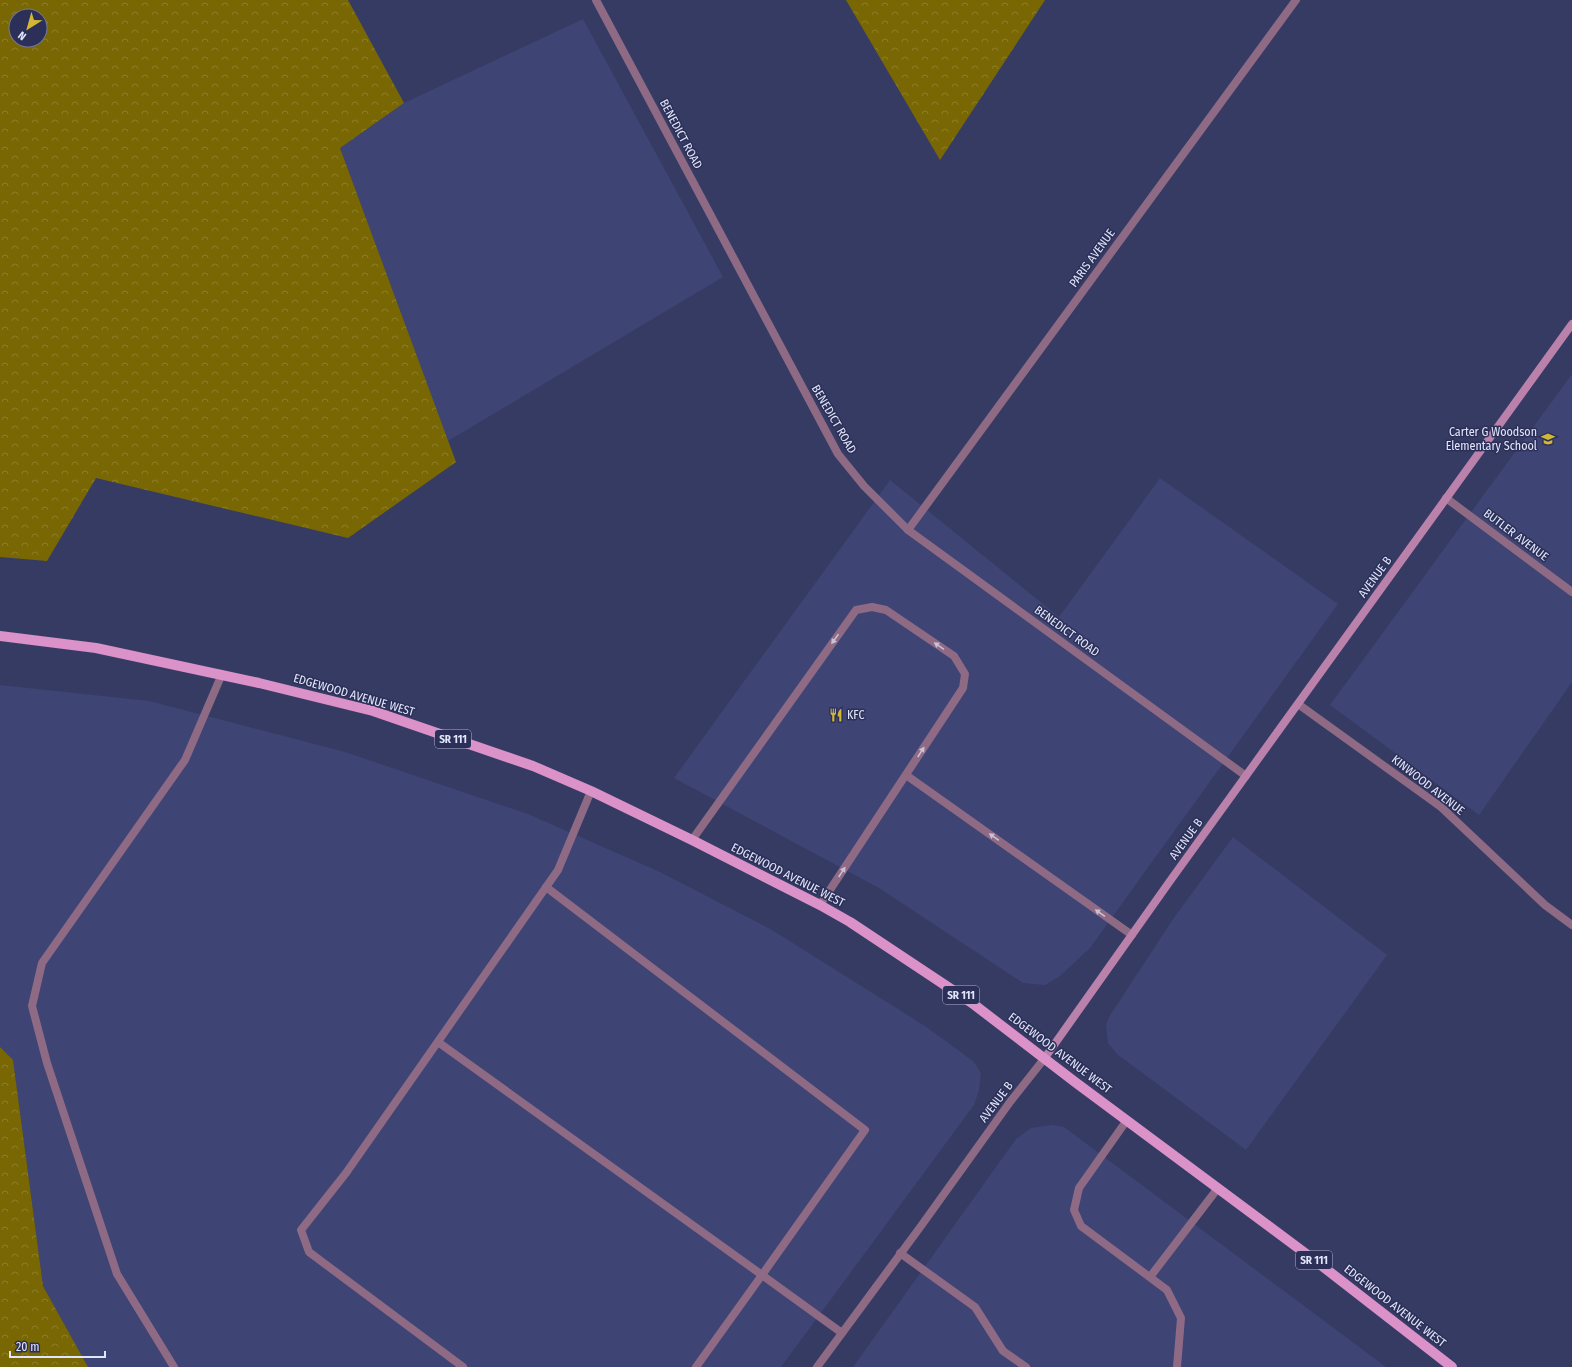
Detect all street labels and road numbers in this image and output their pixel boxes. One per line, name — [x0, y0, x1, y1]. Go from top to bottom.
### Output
street label: BENEDICT ROAD — [657, 97, 705, 171]
street label: PARIS AVENUE — [1066, 226, 1118, 290]
street label: BENEDICT ROAD — [809, 382, 859, 456]
street label: BUTLER AVENUE — [1481, 506, 1551, 564]
street label: AVENUE B — [1355, 553, 1395, 600]
street label: BENEDICT ROAD — [1032, 603, 1102, 659]
street label: EDGEWOOD AVENUE WEST — [292, 671, 417, 719]
road number: SR 111 — [435, 730, 471, 748]
street label: KINWOOD AVENUE — [1389, 752, 1467, 818]
street label: AVENUE B — [1166, 815, 1206, 862]
street label: EDGEWOOD AVENUE WEST — [729, 840, 847, 910]
road number: SR 111 — [943, 986, 979, 1004]
street label: EDGEWOOD AVENUE WEST — [1006, 1010, 1115, 1097]
street label: AVENUE B — [976, 1079, 1016, 1125]
road number: SR 111 — [1296, 1251, 1332, 1269]
street label: EDGEWOOD AVENUE WEST — [1341, 1262, 1449, 1350]

